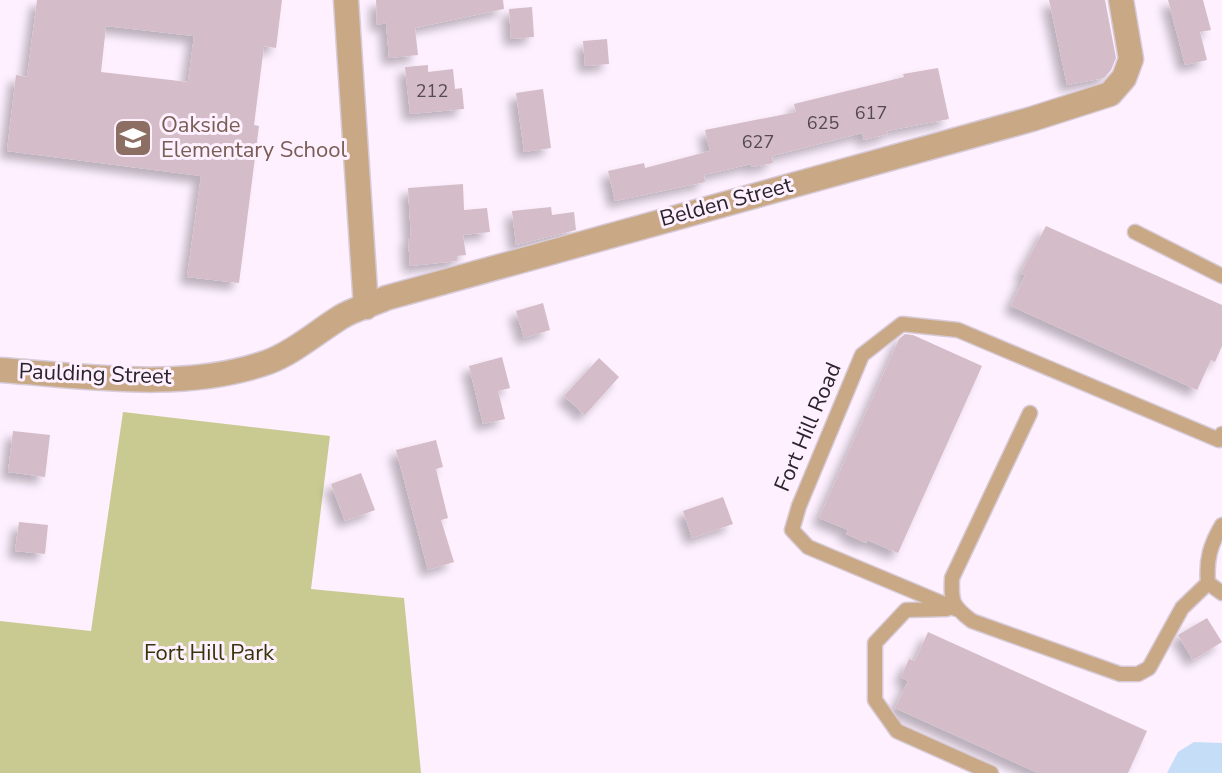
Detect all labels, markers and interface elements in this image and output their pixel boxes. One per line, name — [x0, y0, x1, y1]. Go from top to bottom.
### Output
house number: 212 — [416, 79, 448, 103]
house number: 617 — [855, 101, 887, 125]
place label: Oakside Elementary School — [161, 110, 347, 165]
house number: 625 — [807, 111, 839, 135]
school or university icon: Oakside Elementary School — [112, 117, 154, 159]
house number: 627 — [742, 130, 774, 154]
street label: Belden Street — [657, 170, 796, 234]
street label: Paulding Street — [18, 356, 172, 392]
street label: Fort Hill Road — [767, 358, 849, 496]
park label: Fort Hill Park — [144, 638, 275, 668]

